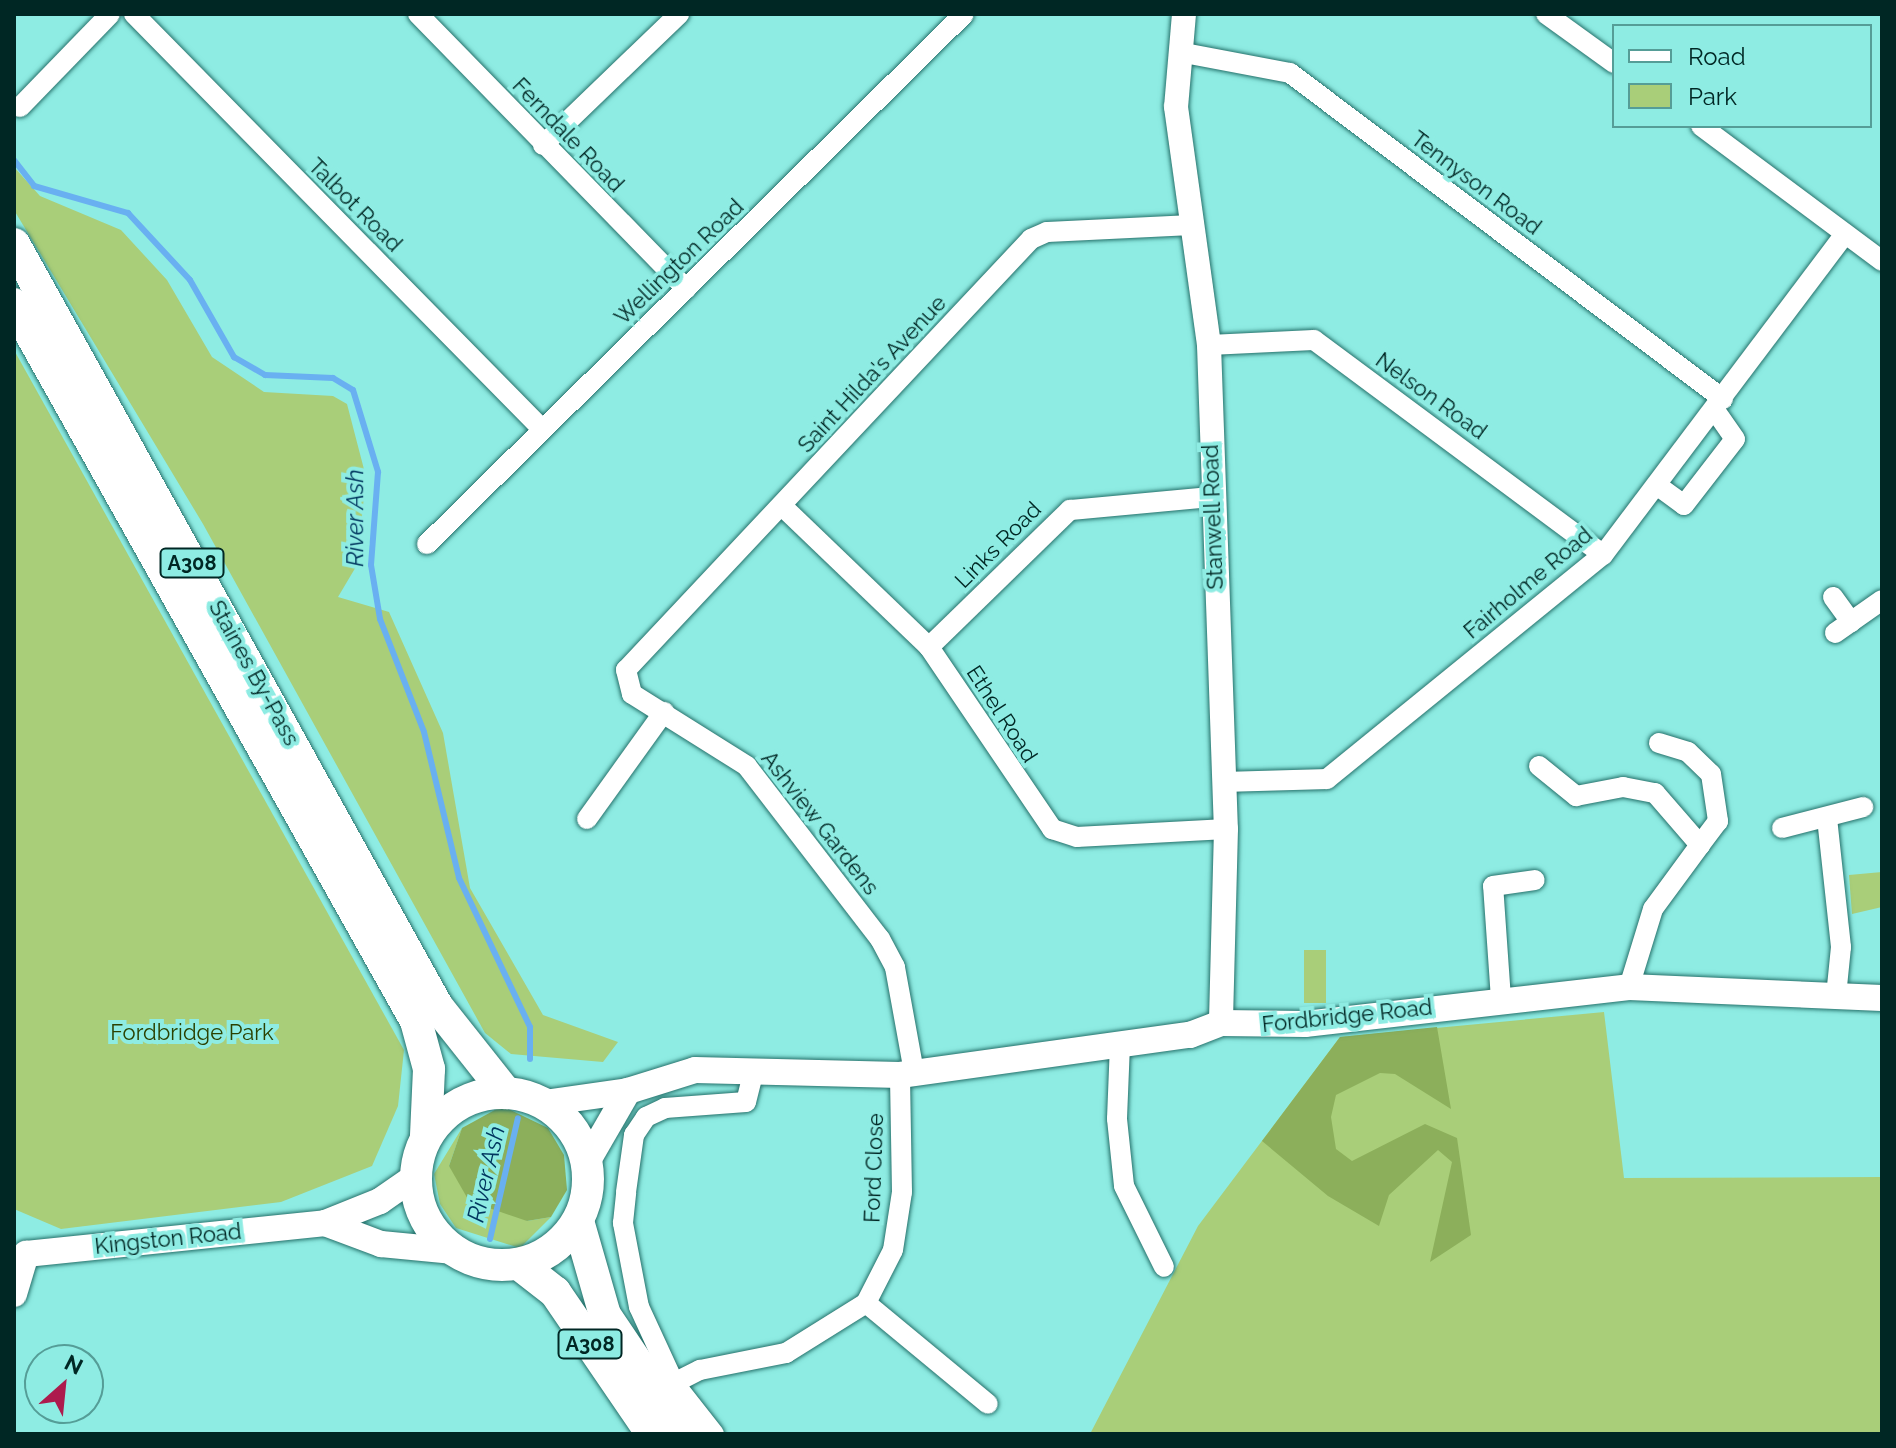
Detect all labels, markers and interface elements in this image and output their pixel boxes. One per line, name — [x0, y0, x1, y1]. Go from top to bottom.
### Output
legend — [1612, 24, 1872, 128]
text: Road — [1688, 42, 1746, 71]
street label: Ferndale Road — [507, 72, 629, 198]
text: Park — [1688, 82, 1737, 111]
street label: Tennyson Road — [1406, 126, 1546, 240]
street label: Talbot Road — [303, 153, 407, 257]
street label: Wellington Road — [609, 194, 749, 330]
street label: Saint Hilda's Avenue — [792, 290, 952, 458]
street label: Nelson Road — [1370, 347, 1492, 445]
street label: Stanwell Road — [1197, 444, 1229, 590]
water label: River Ash — [341, 469, 369, 567]
street label: Links Road — [949, 496, 1047, 594]
street label: Fairholme Road — [1458, 522, 1598, 644]
road number: A308 — [158, 547, 226, 579]
street label: Staines By-Pass — [203, 596, 305, 750]
street label: Ethel Road — [961, 660, 1043, 768]
street label: Ashview Gardens — [756, 746, 884, 900]
street label: Fordbridge Road — [1261, 994, 1433, 1038]
park label: Fordbridge Park — [110, 1020, 274, 1046]
street label: Ford Close — [859, 1113, 889, 1223]
water label: River Ash — [461, 1123, 511, 1225]
street label: Kingston Road — [93, 1218, 243, 1260]
road number: A308 — [556, 1328, 624, 1360]
north arrow — [24, 1344, 104, 1424]
text: N — [61, 1349, 87, 1380]

